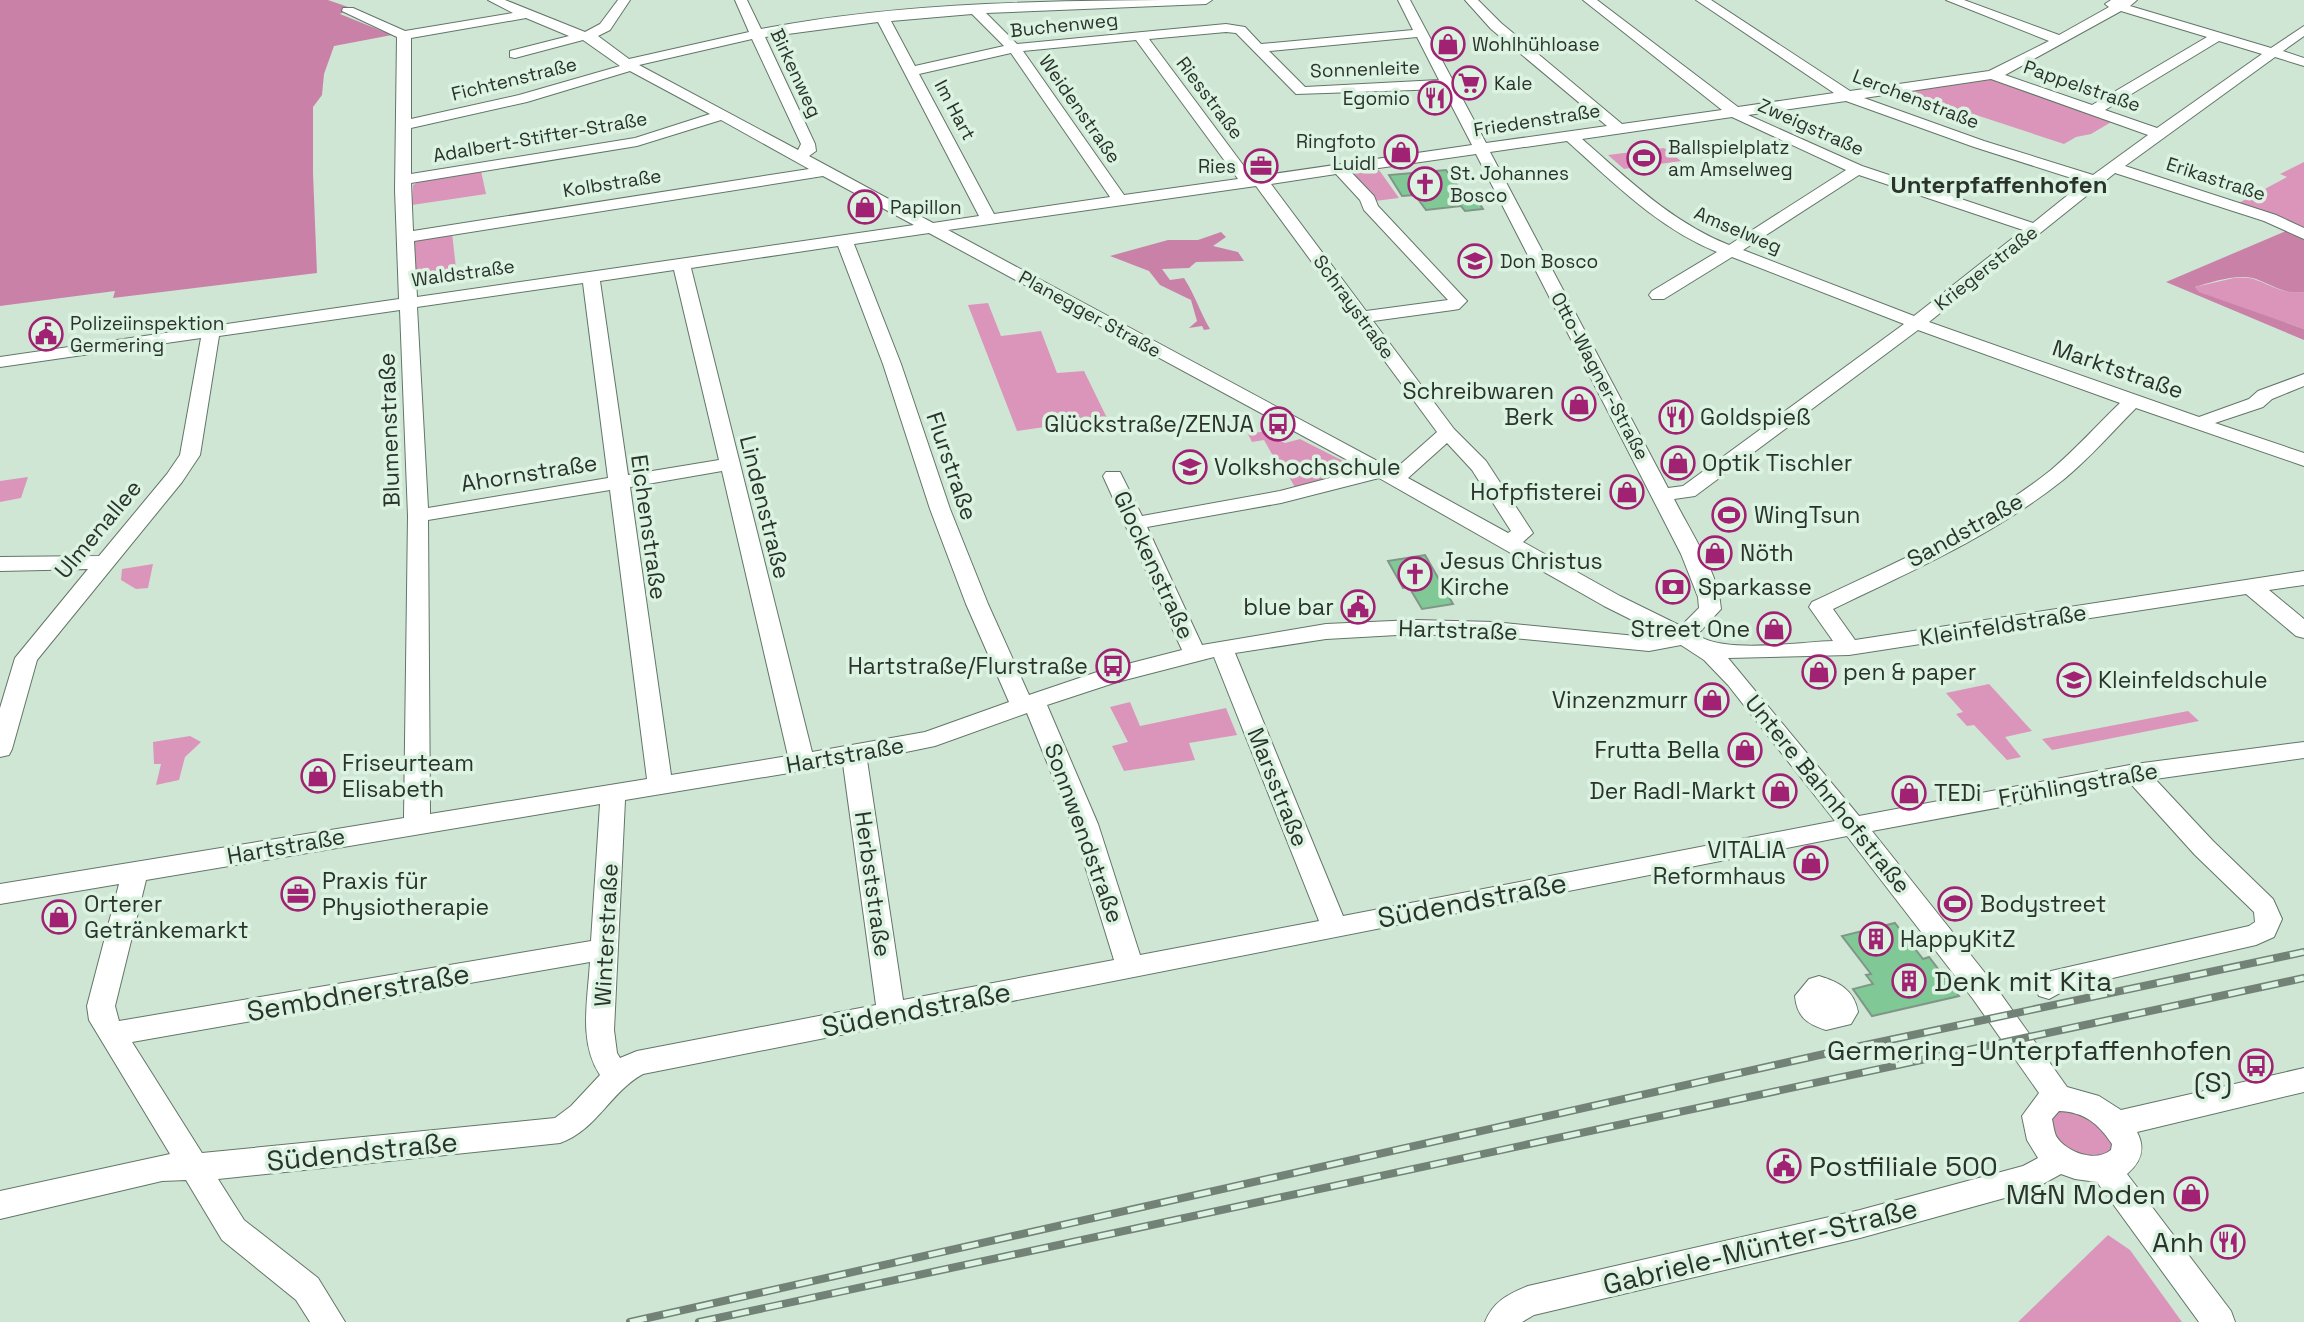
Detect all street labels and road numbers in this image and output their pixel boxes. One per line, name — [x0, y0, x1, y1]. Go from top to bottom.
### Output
street label: Buchenweg — [1009, 7, 1119, 43]
street label: Birkenweg — [765, 24, 827, 122]
street label: Weidenstraße — [1033, 50, 1127, 168]
street label: Fichtenstraße — [449, 51, 579, 107]
street label: Riesstraße — [1171, 52, 1249, 144]
street label: Pappelstraße — [2020, 54, 2144, 118]
street label: Sonnenleite — [1310, 55, 1420, 83]
street label: Lerchenstraße — [1849, 63, 1983, 135]
street label: Im Hart — [929, 75, 981, 145]
street label: Zweigstraße — [1754, 93, 1868, 161]
street label: Friedenstraße — [1472, 98, 1602, 142]
street label: Adalbert-Stifter-Straße — [431, 106, 649, 168]
street label: Erikastraße — [2163, 151, 2269, 207]
street label: Kolbstraße — [561, 163, 663, 203]
street label: Amselweg — [1690, 200, 1786, 260]
street label: Kriegerstraße — [1929, 220, 2043, 316]
street label: Schraystraße — [1308, 250, 1400, 364]
street label: Waldstraße — [410, 253, 516, 293]
street label: Planegger Straße — [1014, 265, 1166, 363]
street label: Otto-Wagner-Straße — [1545, 288, 1655, 464]
street label: Marktstraße — [2048, 333, 2188, 405]
street label: Blumenstraße — [371, 352, 407, 508]
street label: Flurstraße — [919, 408, 985, 524]
street label: Lindenstraße — [733, 432, 797, 582]
street label: Ahornstraße — [459, 447, 599, 499]
street label: Eichenstraße — [624, 453, 674, 601]
street label: Ulmenallee — [48, 473, 148, 585]
street label: Glockenstraße — [1107, 486, 1201, 644]
street label: Sandstraße — [1902, 486, 2028, 574]
street label: Kleinfeldstraße — [1917, 597, 2089, 653]
street label: Hartstraße — [1398, 613, 1518, 647]
street label: Untere Bahnhofstraße — [1739, 689, 1917, 899]
street label: Marsstraße — [1241, 723, 1315, 851]
street label: Hartstraße — [784, 730, 906, 780]
street label: Sonnwendstraße — [1038, 739, 1130, 927]
street label: Frühlingstraße — [1996, 755, 2160, 813]
street label: Herbststraße — [848, 809, 898, 959]
street label: Hartstraße — [225, 821, 347, 871]
street label: Winterstraße — [587, 862, 625, 1008]
street label: Südendstraße — [1374, 864, 1570, 936]
street label: Sembdnerstraße — [244, 955, 472, 1029]
street label: Südendstraße — [818, 973, 1014, 1045]
street label: Südendstraße — [265, 1123, 459, 1179]
street label: Gabriele-Münter-Straße — [1599, 1189, 1921, 1303]

